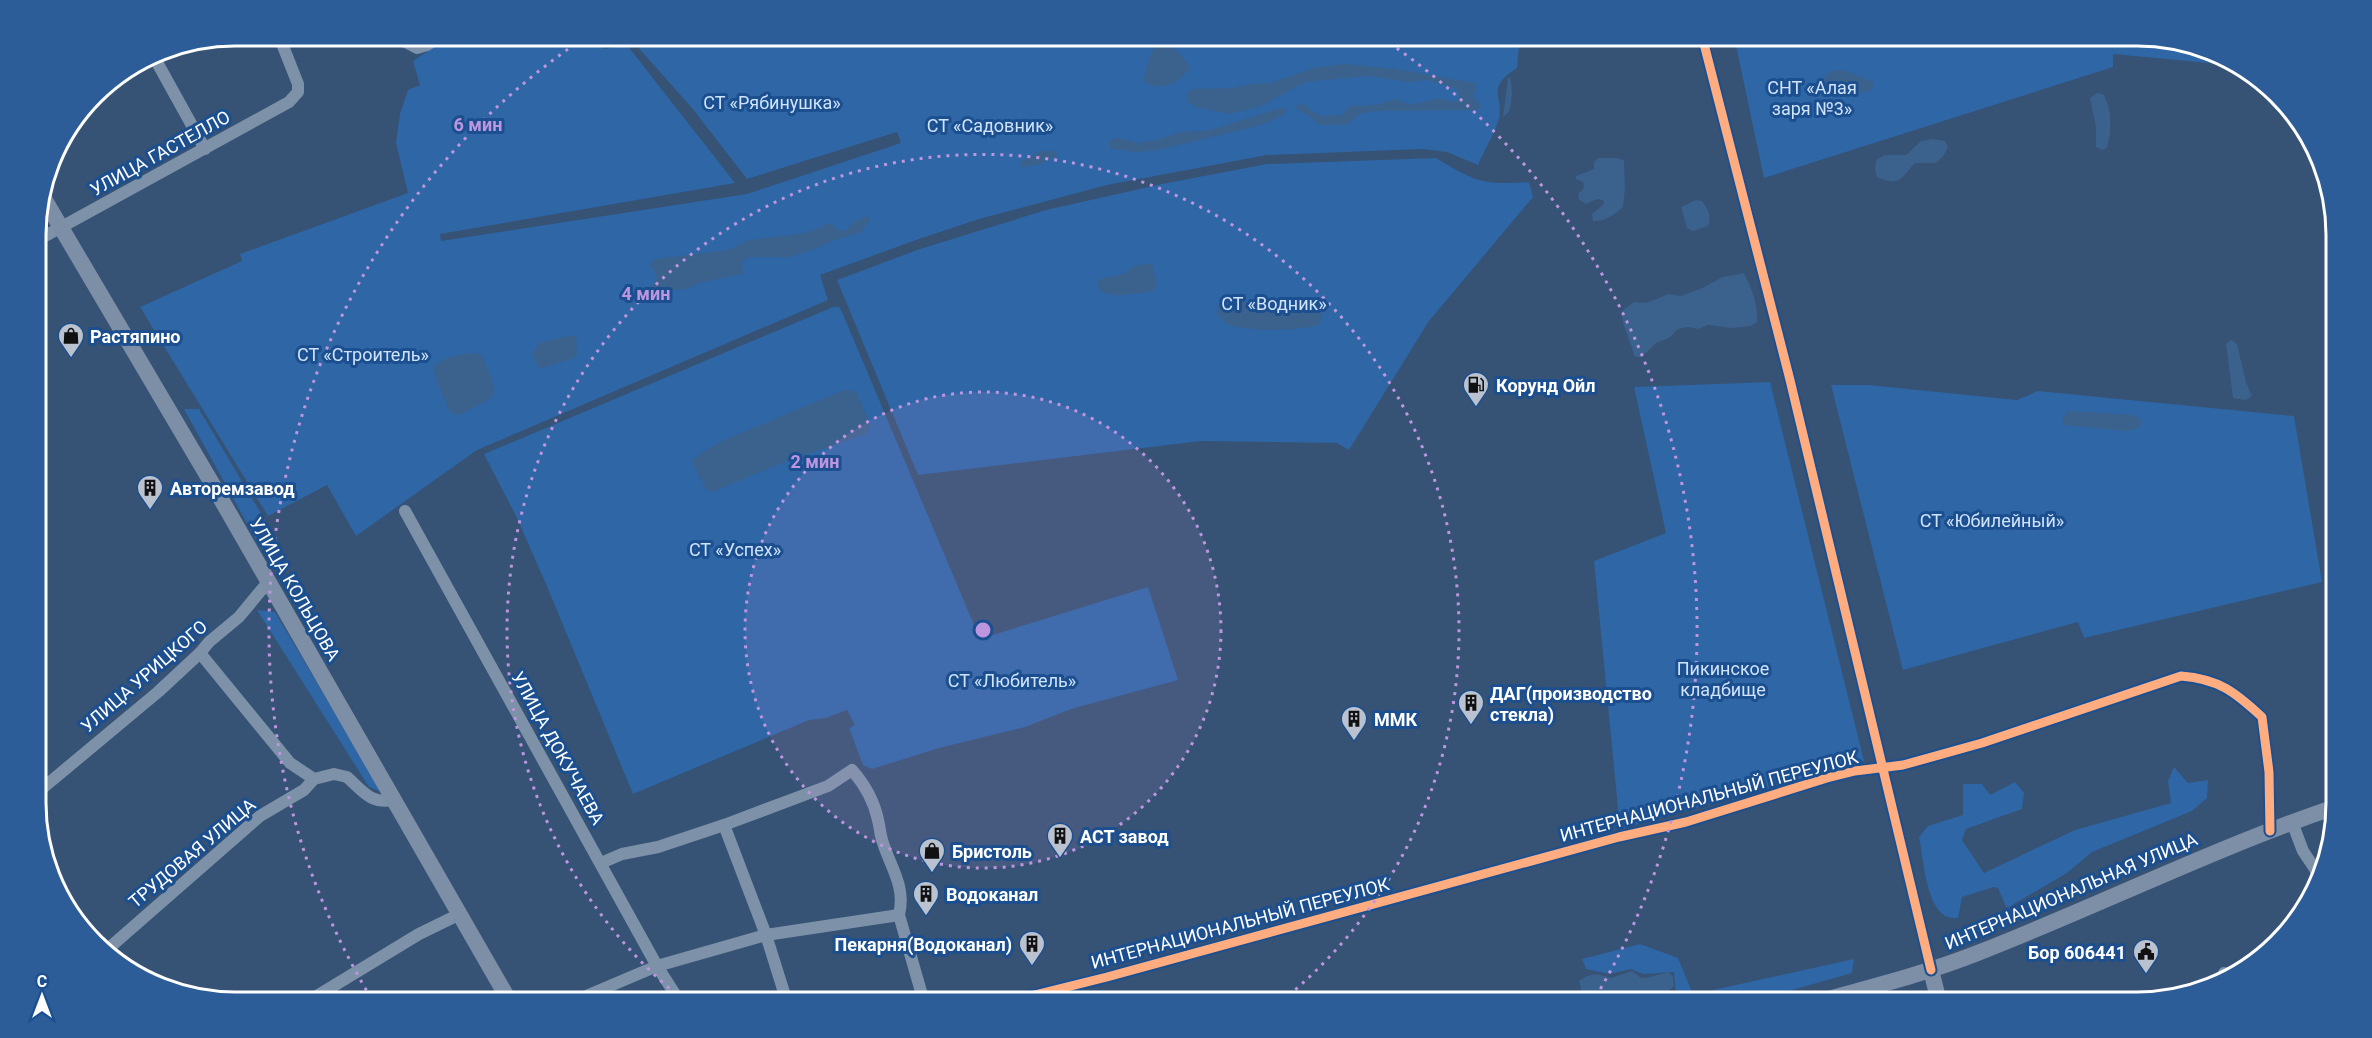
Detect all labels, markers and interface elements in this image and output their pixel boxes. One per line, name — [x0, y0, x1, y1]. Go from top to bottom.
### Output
park label: СНТ «Алая заря №3» — [1767, 77, 1857, 119]
park label: СТ «Рябинушка» — [703, 92, 841, 113]
street label: УЛИЦА ГАСТЕЛЛО — [87, 106, 233, 200]
text: 6 мин — [454, 114, 502, 135]
park label: СТ «Садовник» — [927, 115, 1053, 136]
text: 4 мин — [622, 283, 670, 304]
park label: СТ «Водник» — [1221, 293, 1327, 314]
shop icon: Растяпино — [56, 321, 86, 359]
place label: Растяпино — [90, 326, 181, 347]
park label: СТ «Строитель» — [297, 344, 429, 365]
fuel station icon: Корунд Ойл — [1461, 370, 1491, 408]
place label: Корунд Ойл — [1496, 375, 1595, 396]
text: 2 мин — [791, 451, 839, 472]
building icon: Авторемзавод — [135, 473, 165, 511]
place label: Авторемзавод — [170, 478, 295, 499]
park label: СТ «Юбилейный» — [1920, 510, 2064, 531]
street label: УЛИЦА КОЛЬЦОВА — [245, 514, 345, 665]
park label: СТ «Успех» — [689, 539, 781, 560]
street label: УЛИЦА УРИЦКОГО — [77, 616, 211, 736]
centre of rings — [973, 620, 993, 640]
park label: Пикинское кладбище — [1677, 658, 1769, 700]
street label: УЛИЦА ДОКУЧАЕВА — [507, 668, 609, 829]
park label: СТ «Любитель» — [948, 670, 1076, 691]
place label: ДАГ(производство стекла) — [1490, 683, 1652, 726]
building icon: ДАГ(производство стекла) — [1456, 688, 1486, 726]
building icon: ММК — [1339, 704, 1369, 742]
place label: ММК — [1374, 709, 1418, 730]
street label: ИНТЕРНАЦИОНАЛЬНЫЙ ПЕРЕУЛОК — [1558, 746, 1861, 846]
street label: ТРУДОВАЯ УЛИЦА — [124, 794, 260, 912]
building icon: АСТ завод — [1045, 821, 1075, 859]
place label: АСТ завод — [1080, 826, 1169, 847]
street label: ИНТЕРНАЦИОНАЛЬНАЯ УЛИЦА — [1942, 828, 2201, 954]
shop icon: Бристоль — [917, 836, 947, 874]
place label: Бристоль — [952, 841, 1032, 862]
street label: ИНТЕРНАЦИОНАЛЬНЫЙ ПЕРЕУЛОК — [1089, 873, 1392, 973]
building icon: Водоканал — [911, 879, 941, 917]
place label: Водоканал — [946, 884, 1038, 905]
building icon: Пекарня(Водоканал) — [1017, 929, 1047, 967]
place label: Пекарня(Водоканал) — [834, 934, 1012, 956]
public building icon: Бор 606441 — [2131, 937, 2161, 975]
place label: Бор 606441 — [2028, 942, 2126, 963]
north arrow — [12, 966, 72, 1026]
text: С — [37, 972, 47, 991]

